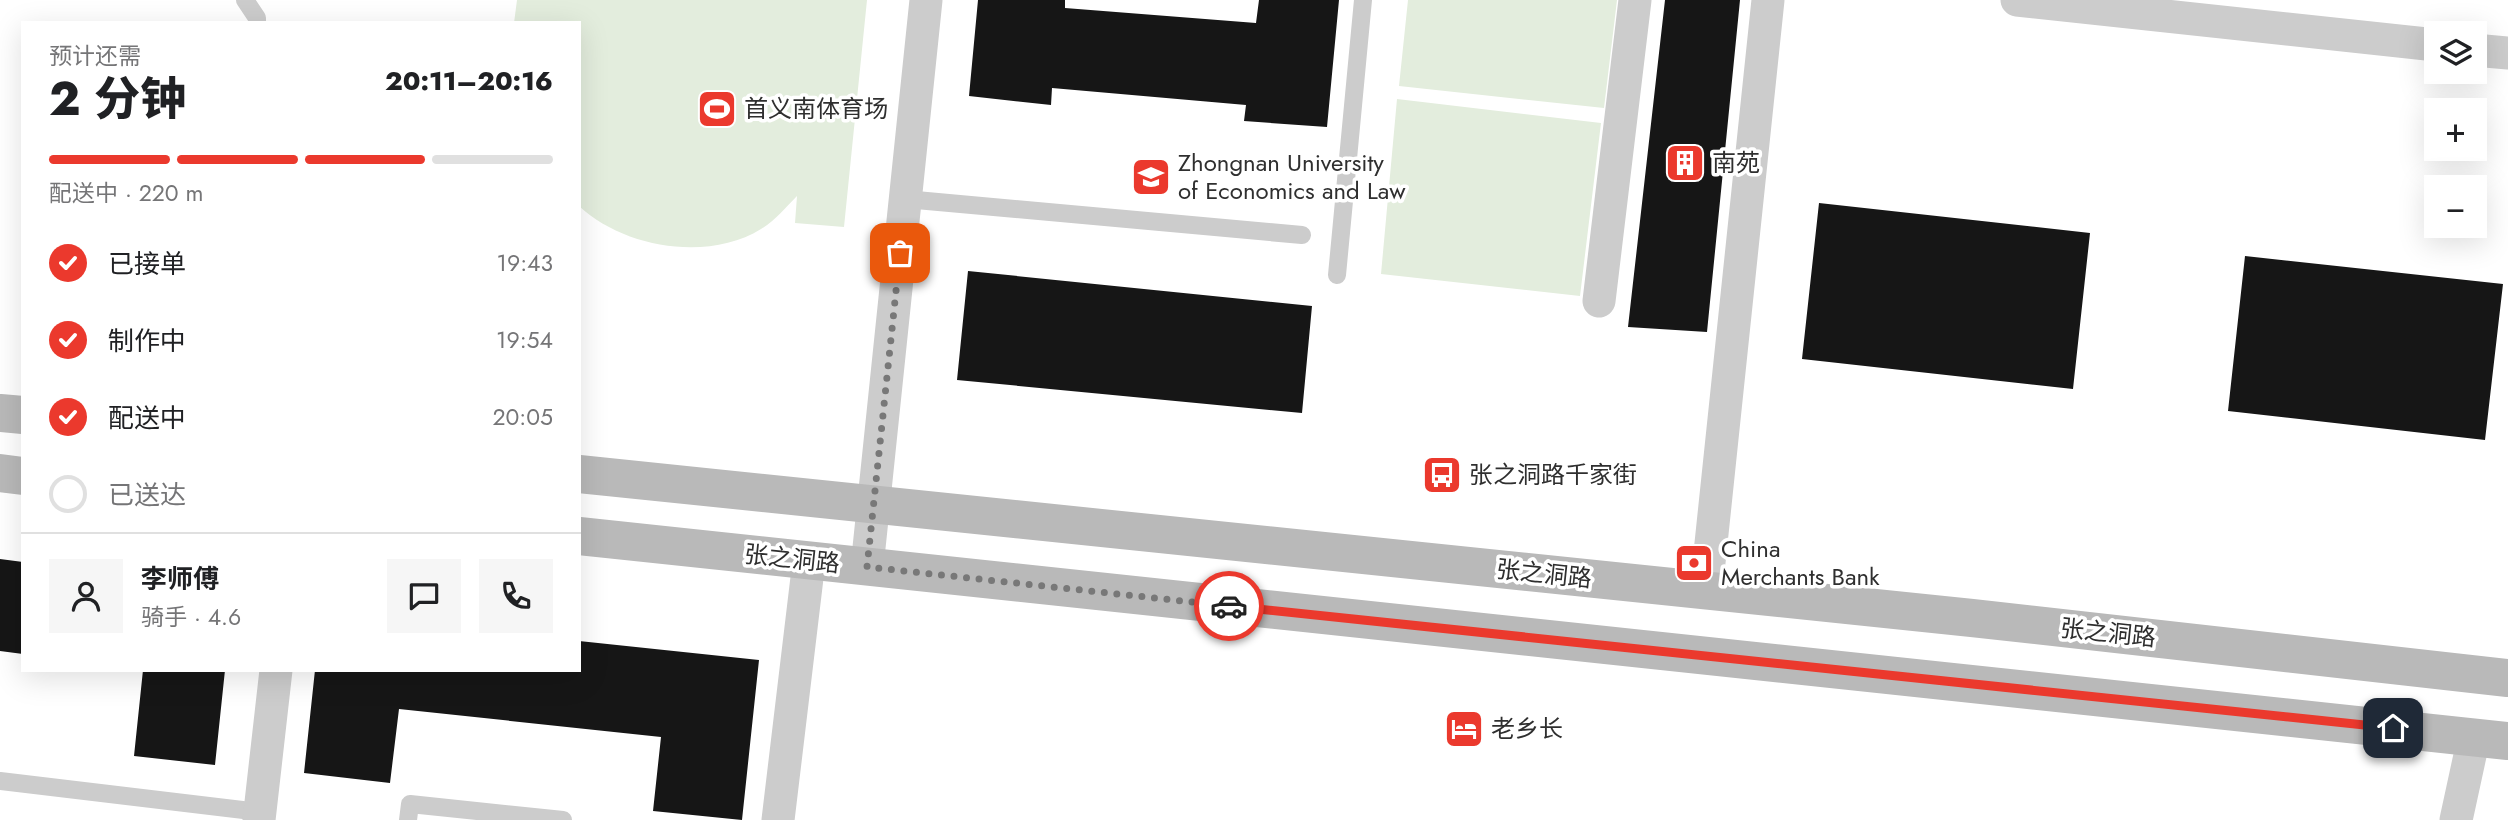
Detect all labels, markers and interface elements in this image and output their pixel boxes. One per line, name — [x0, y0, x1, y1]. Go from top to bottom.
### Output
map controls — [2424, 21, 2487, 238]
button: layers — [2424, 21, 2487, 84]
text: 预计还需 — [49, 39, 141, 73]
text: 20:11–20:16 — [385, 62, 553, 100]
text: 2 分钟 — [49, 66, 186, 132]
sports icon: 首义南体育场 — [696, 88, 738, 130]
place label: 首义南体育场 — [744, 91, 888, 126]
button: + — [2424, 98, 2487, 161]
building icon: 南苑 — [1664, 142, 1706, 184]
place label: Zhongnan University of Economics and Law — [1178, 145, 1406, 208]
place label: 南苑 — [1712, 145, 1760, 180]
school or university icon: Zhongnan University of Economics and Law — [1130, 156, 1172, 198]
button: − — [2424, 175, 2487, 238]
text: 配送中 · 220 m — [49, 176, 204, 210]
pin — [870, 223, 930, 283]
icon: bag — [881, 234, 919, 272]
icon: check — [49, 244, 87, 282]
text: 已接单 — [108, 245, 186, 283]
text: 19:43 — [497, 246, 553, 280]
icon: check — [49, 321, 87, 359]
text: 制作中 — [108, 322, 186, 360]
text: 19:54 — [496, 323, 553, 357]
icon: check — [49, 398, 87, 436]
text: 配送中 — [108, 399, 186, 437]
text: 20:05 — [492, 400, 553, 434]
bus stop icon: 张之洞路千家街 — [1421, 454, 1463, 496]
place label: 张之洞路千家街 — [1469, 457, 1637, 492]
text: 已送达 — [108, 476, 186, 514]
place label: China Merchants Bank — [1721, 531, 1880, 594]
street label: 张之洞路 — [742, 536, 842, 581]
bank icon: China Merchants Bank — [1673, 542, 1715, 584]
street label: 张之洞路 — [1494, 551, 1594, 596]
button: person — [49, 559, 123, 633]
button: chat — [387, 559, 461, 633]
button: phone — [479, 559, 553, 633]
text: 李师傅 — [141, 560, 219, 598]
courier — [1194, 571, 1264, 641]
icon: car — [1210, 587, 1248, 625]
text: 骑手 · 4.6 — [141, 600, 241, 634]
street label: 张之洞路 — [2058, 610, 2158, 655]
pin — [2363, 698, 2423, 758]
hotel icon: 老乡长 — [1443, 708, 1485, 750]
icon: home — [2374, 709, 2412, 747]
place label: 老乡长 — [1491, 711, 1563, 746]

